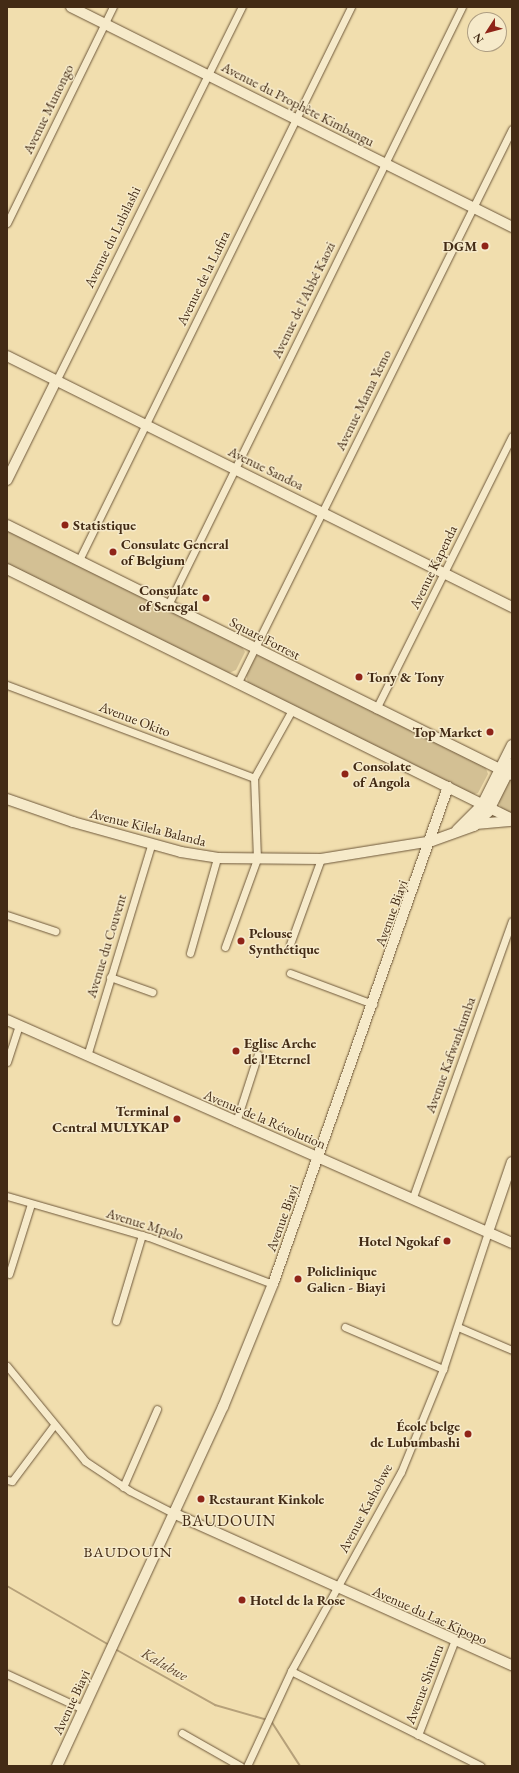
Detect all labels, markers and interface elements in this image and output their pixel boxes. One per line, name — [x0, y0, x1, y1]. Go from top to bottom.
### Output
north arrow — [467, 12, 507, 52]
text: N — [470, 31, 486, 46]
street label: Avenue du Prophète Kimbangu — [219, 58, 377, 150]
street label: Avenue Munongo — [19, 61, 77, 157]
street label: Avenue du Lubilashi — [80, 184, 144, 290]
street label: Avenue de la Lufira — [173, 228, 233, 328]
place label: DGM — [443, 238, 477, 254]
street label: Avenue de l'Abbé Kaozi — [268, 239, 338, 361]
marker: DGM — [480, 241, 490, 251]
street label: Avenue Mama Yemo — [331, 347, 395, 453]
street label: Avenue Sandoa — [226, 443, 306, 493]
place label: Statistique — [73, 517, 136, 533]
marker: Statistique — [60, 520, 70, 530]
street label: Avenue Kapenda — [406, 522, 460, 612]
place label: Consulate General of Belgium — [121, 536, 229, 568]
marker: Consulate General of Belgium — [108, 547, 118, 557]
place label: Consulate of Senegal — [139, 582, 198, 614]
marker: Consulate of Senegal — [201, 593, 211, 603]
street label: Square Forrest — [227, 613, 303, 663]
place label: Tony & Tony — [367, 669, 444, 685]
marker: Tony & Tony — [354, 672, 364, 682]
street label: Avenue Okito — [97, 698, 173, 740]
place label: Top Market — [413, 724, 482, 740]
marker: Top Market — [485, 727, 495, 737]
place label: Consolate of Angola — [353, 758, 411, 790]
marker: Consolate of Angola — [340, 769, 350, 779]
street label: Avenue Kilela Balanda — [88, 804, 208, 850]
street label: Avenue Biayi — [371, 877, 411, 949]
street label: Avenue du Couvent — [82, 892, 130, 1000]
place label: Pelouse Synthétique — [249, 925, 320, 958]
marker: Pelouse Synthétique — [236, 936, 246, 946]
street label: Avenue Kafwankumba — [421, 995, 479, 1115]
place label: Eglise Arche de l'Eternel — [244, 1035, 316, 1068]
marker: Eglise Arche de l'Eternel — [231, 1046, 241, 1056]
street label: Avenue de la Révolution — [201, 1086, 329, 1152]
place label: Terminal Central MULYKAP — [52, 1103, 169, 1136]
marker: Terminal Central MULYKAP — [172, 1114, 182, 1124]
street label: Avenue Biayi — [262, 1182, 302, 1254]
street label: Avenue Mpolo — [104, 1204, 186, 1244]
place label: Hotel Ngokaf — [359, 1233, 439, 1249]
marker: Hotel Ngokaf — [442, 1236, 452, 1246]
place label: Policlinique Galien - Biayi — [307, 1263, 386, 1296]
marker: Policlinique Galien - Biayi — [292, 1273, 304, 1285]
place label: École belge de Lubumbashi — [370, 1418, 460, 1450]
marker: École belge de Lubumbashi — [463, 1429, 473, 1439]
street label: Avenue Kashobwe — [334, 1461, 396, 1555]
place label: Restaurant Kinkole — [209, 1491, 324, 1507]
marker: Restaurant Kinkole — [196, 1494, 206, 1504]
district label: BAUDOUIN — [182, 1511, 276, 1531]
district label: BAUDOUIN — [83, 1543, 173, 1561]
street label: Avenue du Lac Kipopo — [370, 1582, 490, 1648]
place label: Hotel de la Rose — [250, 1592, 345, 1608]
marker: Hotel de la Rose — [237, 1595, 247, 1605]
street label: Avenue Shituru — [401, 1642, 447, 1726]
water label: Kalubwe — [139, 1644, 191, 1684]
street label: Avenue Biayi — [49, 1667, 93, 1737]

